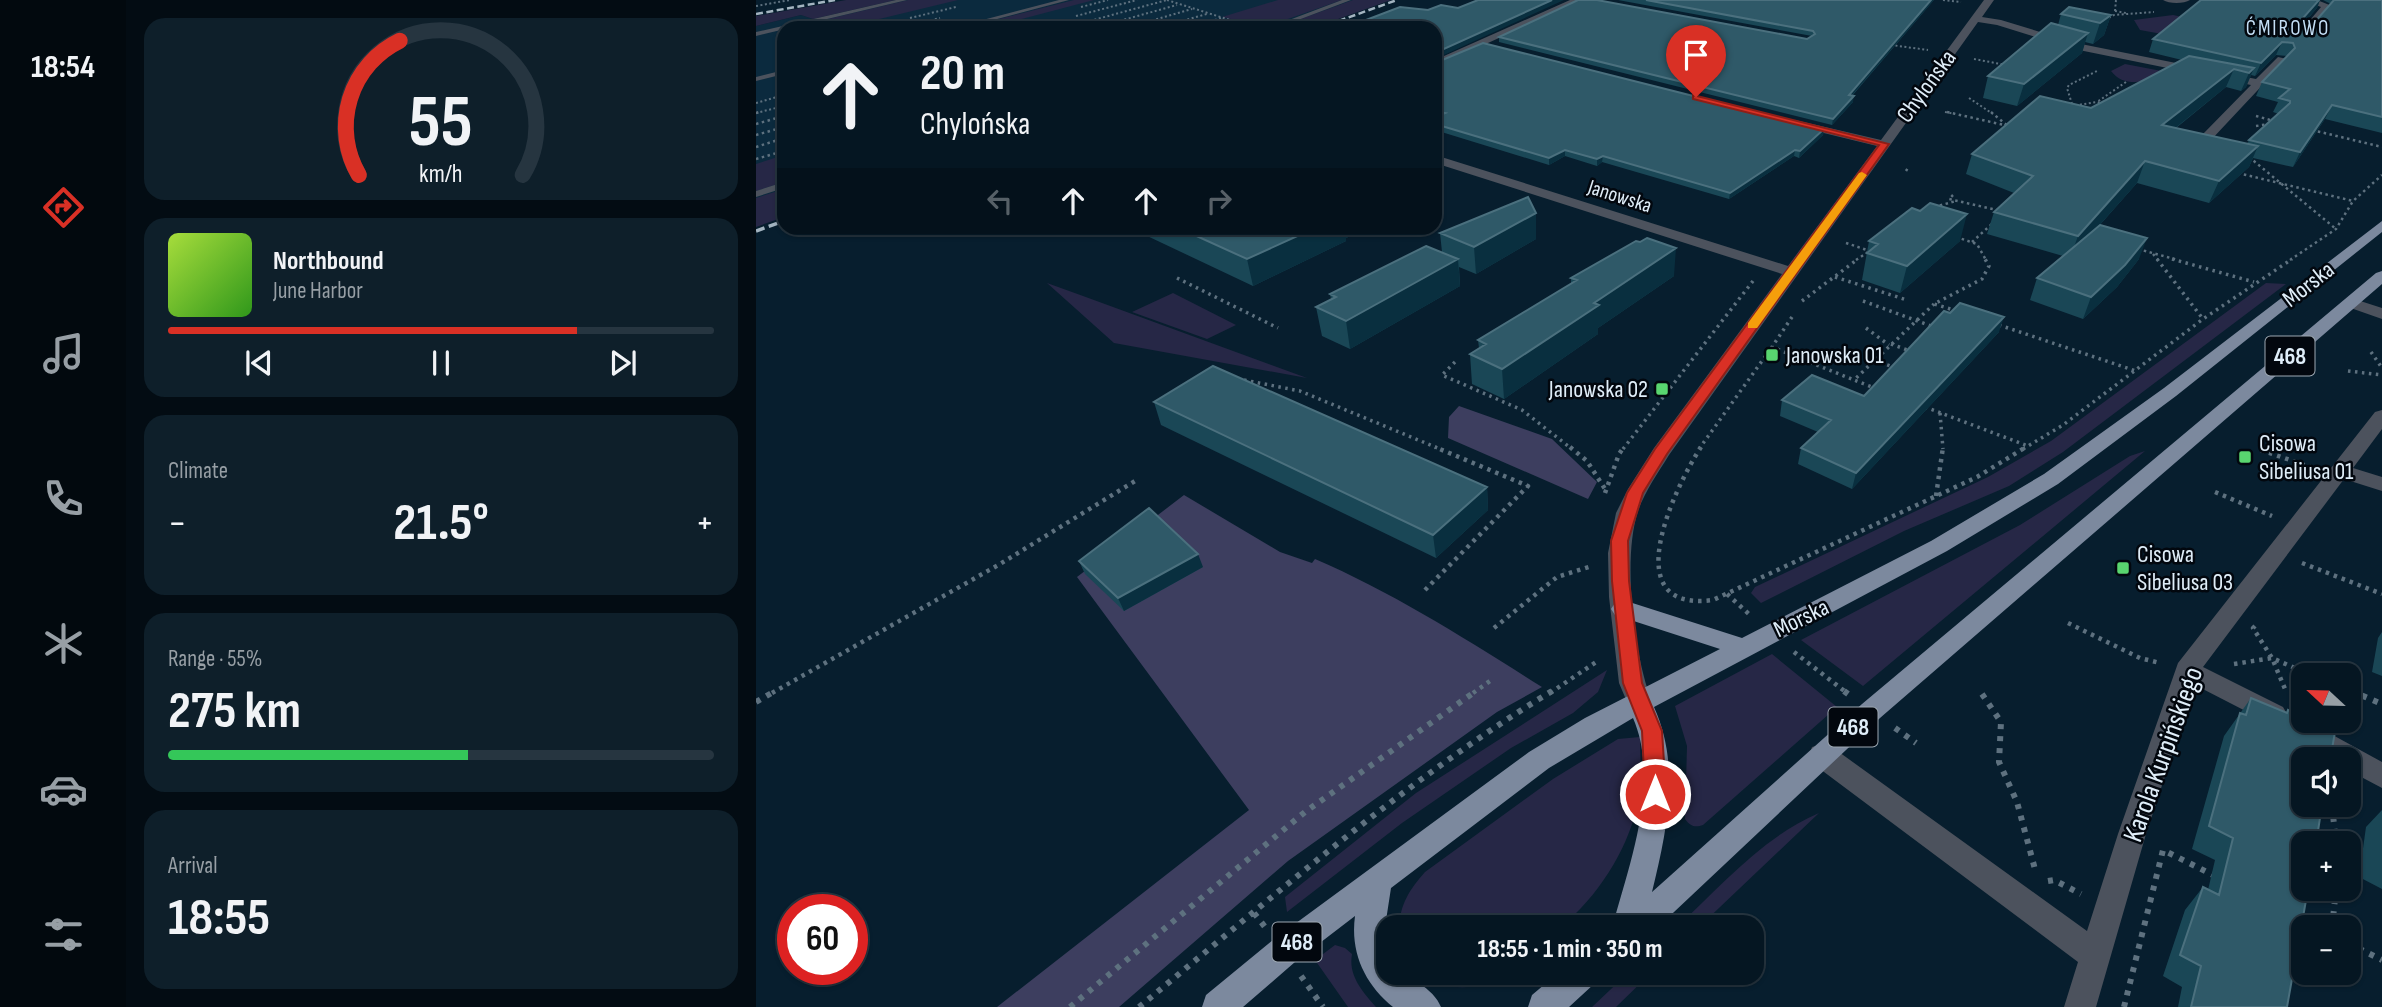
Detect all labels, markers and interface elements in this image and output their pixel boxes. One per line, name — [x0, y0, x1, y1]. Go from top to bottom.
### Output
district label: ĆMIROWO — [2246, 16, 2330, 41]
pin — [1666, 25, 1726, 97]
icon: arrive — [1677, 36, 1715, 74]
street label: Chylońska — [1890, 44, 1962, 128]
text: 20 m — [920, 45, 1005, 104]
text: 18:54 — [31, 48, 95, 87]
icon: ahead — [805, 49, 896, 140]
text: 55 — [409, 79, 473, 167]
text: Chylońska — [920, 105, 1030, 144]
text: km/h — [419, 159, 463, 190]
street label: Janowska — [1584, 174, 1655, 218]
icon: left — [981, 182, 1019, 220]
icon: ahead — [1054, 182, 1092, 220]
icon: ahead — [1127, 182, 1165, 220]
icon: right — [1200, 182, 1238, 220]
icon: directions — [39, 183, 88, 232]
text: Northbound — [273, 246, 384, 277]
street label: Morska — [2277, 255, 2340, 314]
text: June Harbor — [273, 277, 363, 305]
icon: music — [39, 329, 88, 378]
road number: 468 — [2266, 336, 2314, 376]
place label: Janowska 01 — [1785, 341, 1884, 370]
icon: previous — [240, 344, 278, 382]
icon: pause — [422, 344, 460, 382]
icon: next — [604, 344, 642, 382]
marker: Janowska 01 — [1764, 347, 1780, 363]
place label: Janowska 02 — [1548, 375, 1648, 404]
marker: Janowska 02 — [1654, 381, 1670, 397]
place label: Cisowa Sibeliusa 01 — [2259, 429, 2354, 486]
marker: Cisowa Sibeliusa 01 — [2237, 449, 2253, 465]
text: Climate — [168, 457, 228, 485]
icon: phone — [39, 474, 88, 523]
text: 21.5° — [393, 492, 489, 555]
text: − — [168, 501, 187, 546]
text: + — [695, 501, 714, 546]
place label: Cisowa Sibeliusa 03 — [2137, 540, 2233, 597]
marker: Cisowa Sibeliusa 03 — [2115, 560, 2131, 576]
street label: Morska — [1769, 593, 1834, 644]
icon: climate — [39, 619, 88, 668]
text: Range · 55% — [168, 645, 262, 673]
street label: Karola Kurpińskiego — [2116, 663, 2210, 846]
north arrow — [2291, 663, 2361, 733]
map controls — [2291, 663, 2361, 985]
text: 275 km — [168, 680, 301, 743]
road number: 468 — [1828, 708, 1878, 747]
button: sound — [2291, 747, 2361, 817]
position arrow — [1618, 757, 1692, 831]
icon: car — [39, 765, 88, 814]
button: + — [2291, 831, 2361, 901]
text: Arrival — [168, 852, 217, 880]
text: 18:55 — [168, 887, 270, 950]
speed limit sign: 60 — [777, 894, 868, 985]
icon: filters — [39, 910, 88, 959]
button: − — [2291, 915, 2361, 985]
road number: 468 — [1272, 923, 1322, 962]
text: 18:55 · 1 min · 350 m — [1478, 934, 1662, 965]

